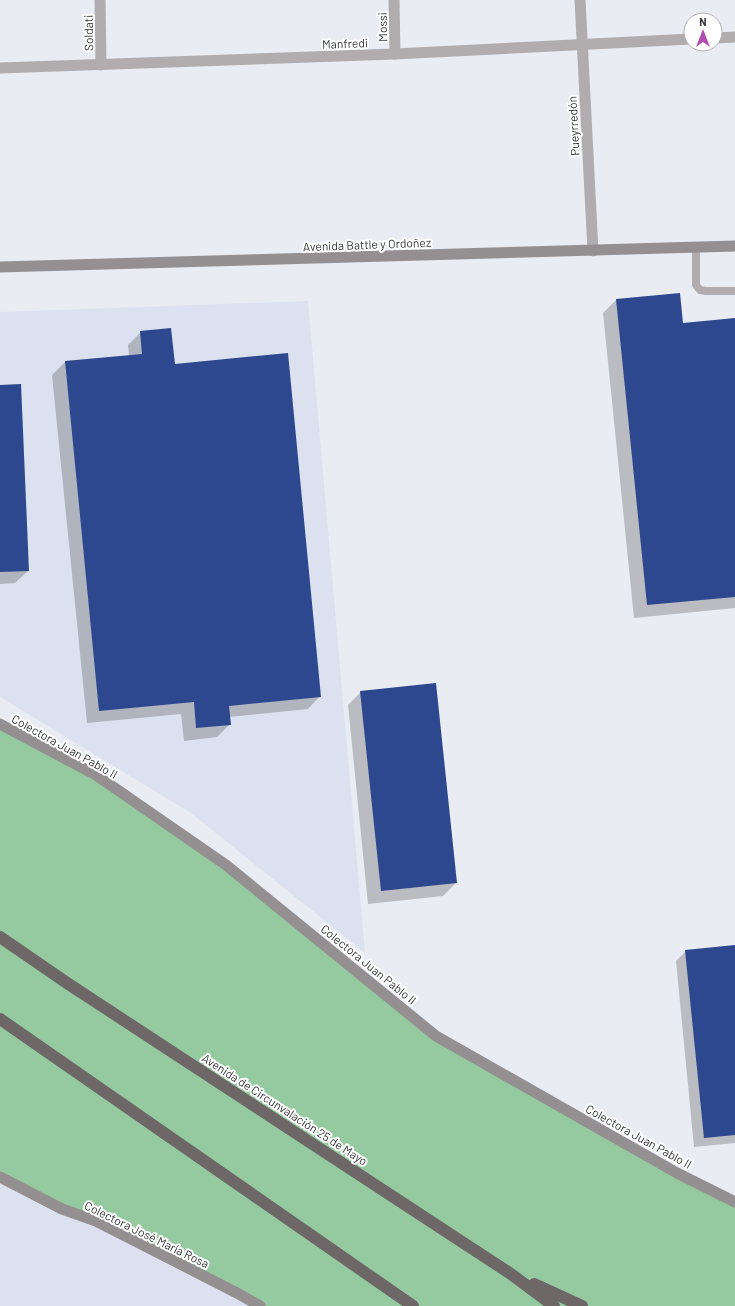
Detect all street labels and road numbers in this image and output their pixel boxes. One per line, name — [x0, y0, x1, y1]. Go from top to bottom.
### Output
street label: Mossi — [375, 12, 389, 42]
street label: Soldati — [81, 15, 95, 51]
street label: Manfredi — [322, 35, 368, 51]
street label: Pueyrredón — [564, 96, 582, 156]
street label: Avenida Battle y Ordoñez — [303, 235, 431, 253]
street label: Colectora Juan Pablo II — [10, 711, 120, 781]
street label: Colectora Juan Pablo II — [318, 921, 420, 1007]
street label: Avenida de Circunvalación 25 de Mayo — [200, 1050, 370, 1168]
street label: Colectora Juan Pablo II — [584, 1101, 694, 1171]
street label: Colectora José María Rosa — [82, 1198, 212, 1270]

